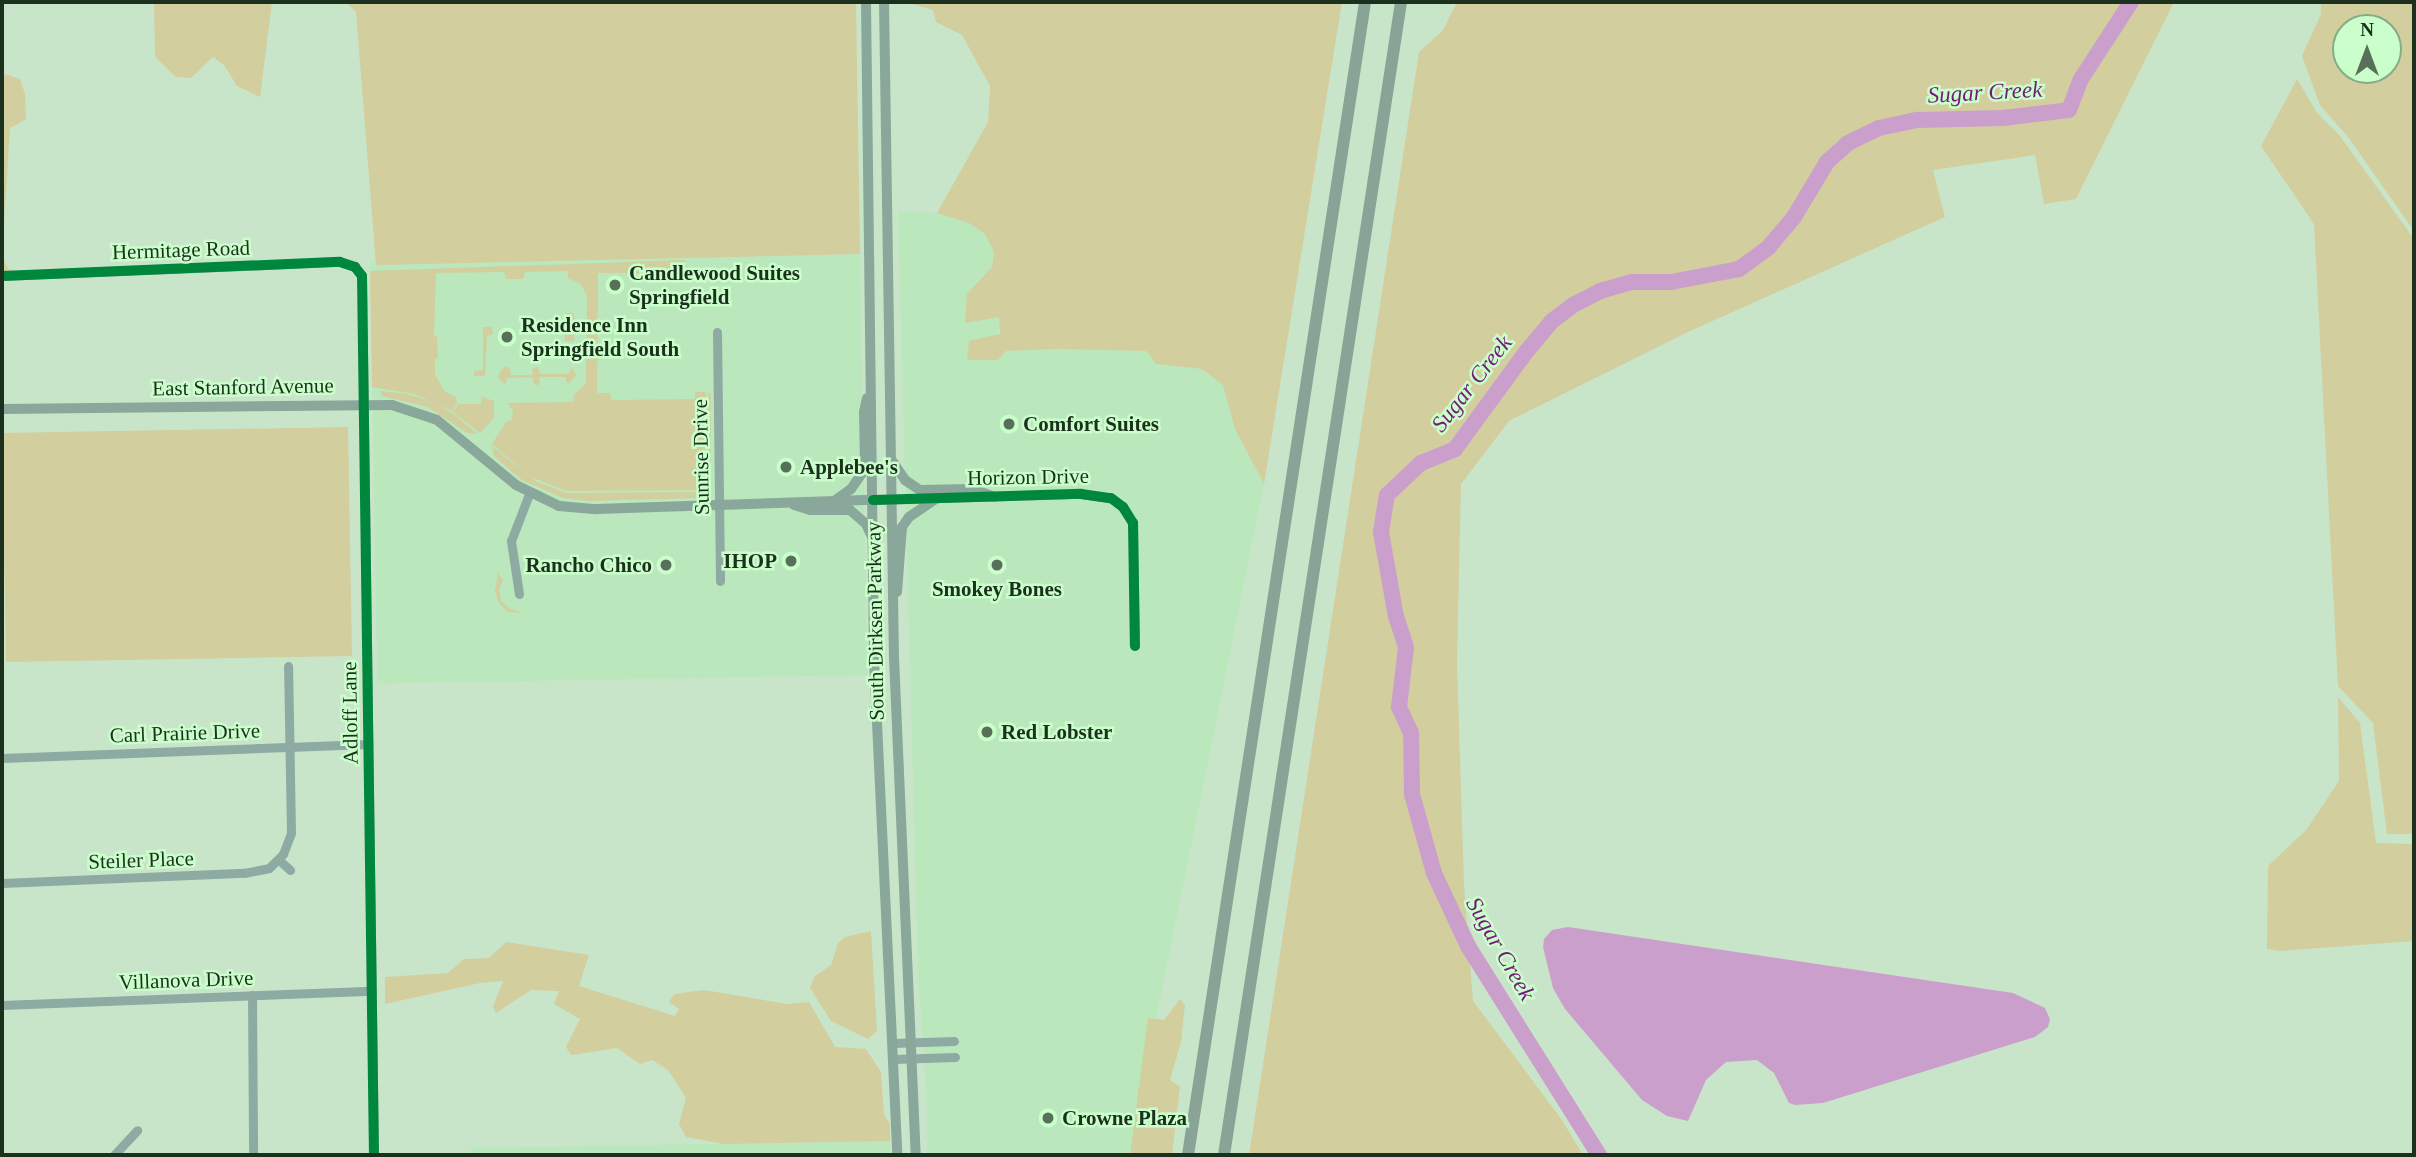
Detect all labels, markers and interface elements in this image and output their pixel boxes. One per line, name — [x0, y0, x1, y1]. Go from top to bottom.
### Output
north arrow — [2332, 14, 2402, 84]
text: N — [2360, 19, 2374, 40]
water label: Sugar Creek — [1927, 76, 2043, 110]
street label: Hermitage Road — [112, 235, 250, 265]
place label: Candlewood Suites Springfield — [629, 260, 800, 310]
marker: Candlewood Suites Springfield — [607, 277, 623, 293]
place label: Residence Inn Springfield South — [521, 312, 679, 362]
marker: Residence Inn Springfield South — [499, 329, 515, 345]
water label: Sugar Creek — [1426, 330, 1518, 438]
street label: East Stanford Avenue — [151, 373, 335, 401]
street label: Sunrise Drive — [687, 399, 715, 515]
place label: Comfort Suites — [1023, 411, 1159, 437]
marker: Comfort Suites — [1001, 416, 1017, 432]
place label: Applebee's — [800, 454, 898, 480]
marker: Applebee's — [778, 459, 794, 475]
street label: Horizon Drive — [967, 463, 1089, 491]
street label: South Dirksen Parkway — [861, 521, 889, 721]
place label: IHOP — [723, 548, 777, 574]
place label: Rancho Chico — [525, 552, 652, 578]
marker: IHOP — [783, 553, 799, 569]
marker: Rancho Chico — [658, 557, 674, 573]
marker: Smokey Bones — [989, 557, 1005, 573]
place label: Smokey Bones — [932, 576, 1062, 602]
street label: Adloff Lane — [337, 661, 363, 765]
street label: Carl Prairie Drive — [109, 718, 261, 748]
place label: Red Lobster — [1001, 719, 1112, 745]
marker: Red Lobster — [979, 724, 995, 740]
street label: Steiler Place — [88, 846, 194, 874]
water label: Sugar Creek — [1459, 892, 1541, 1006]
street label: Villanova Drive — [118, 965, 254, 995]
place label: Crowne Plaza — [1062, 1105, 1187, 1131]
marker: Crowne Plaza — [1040, 1110, 1056, 1126]

